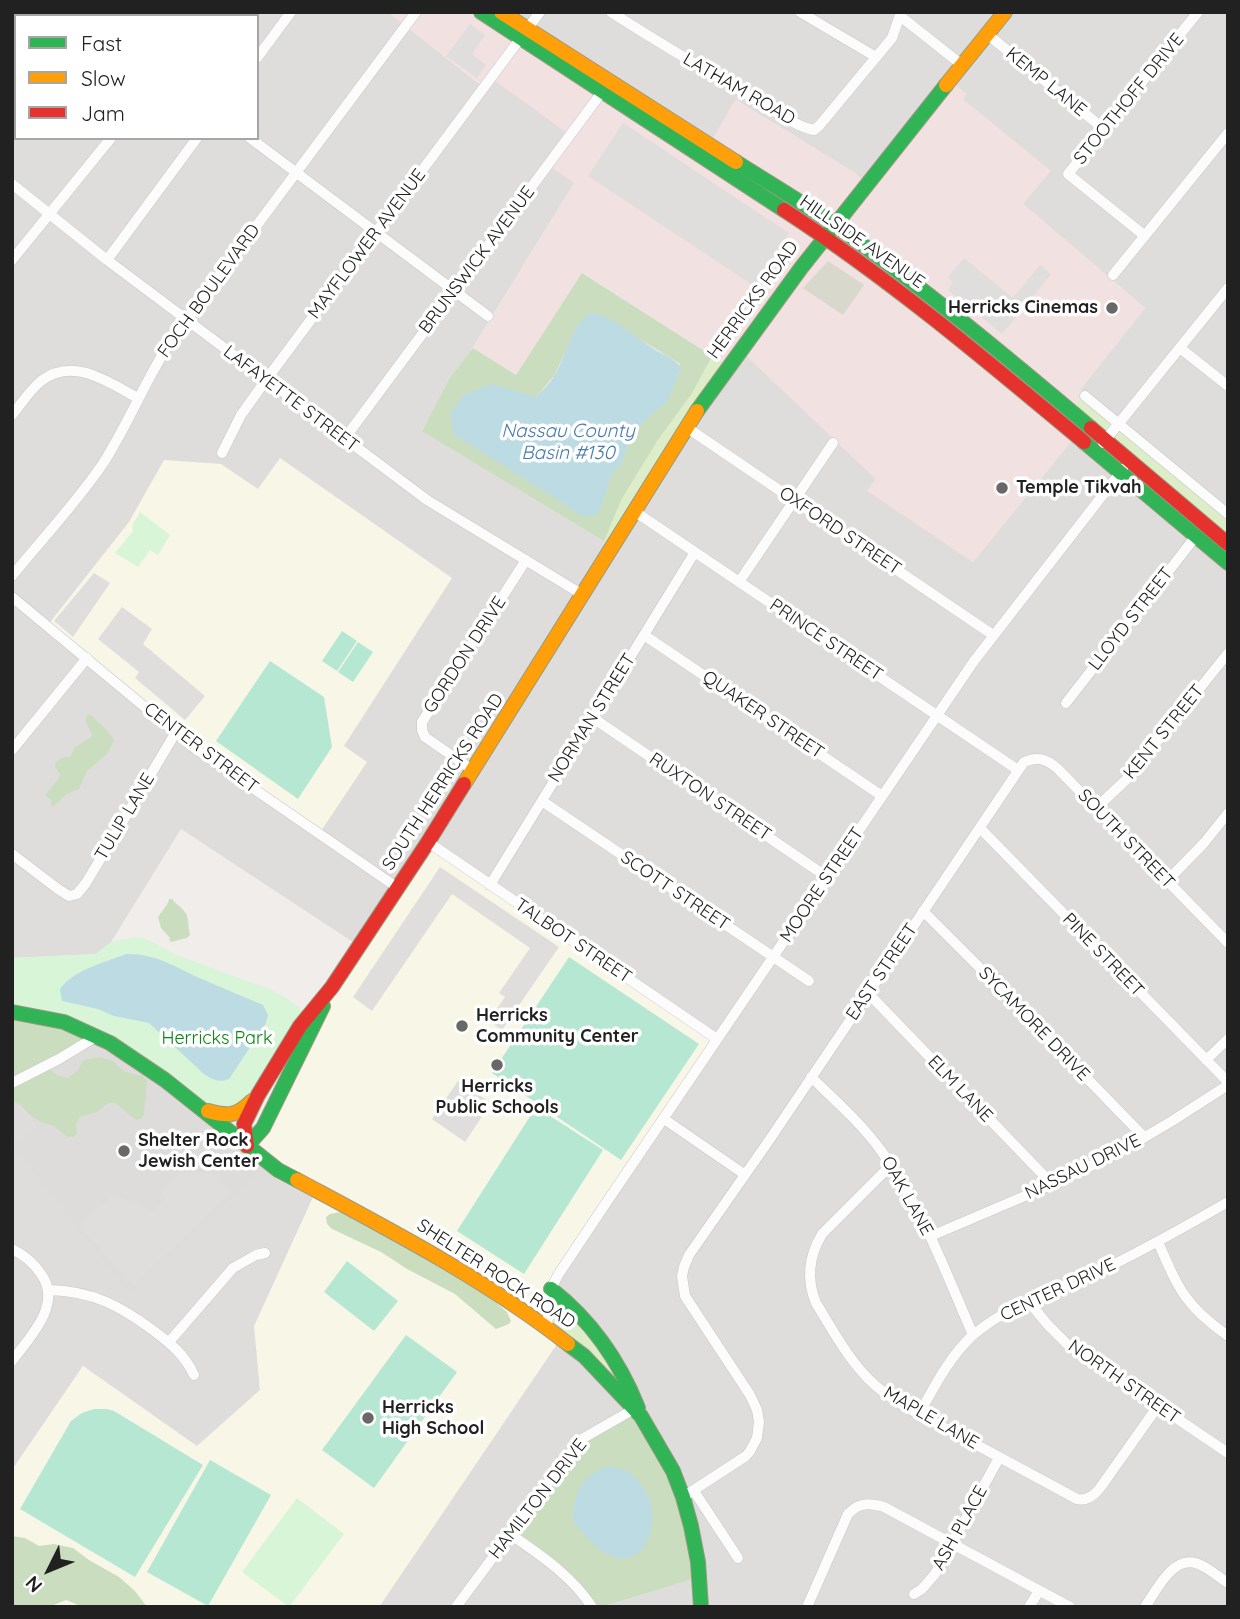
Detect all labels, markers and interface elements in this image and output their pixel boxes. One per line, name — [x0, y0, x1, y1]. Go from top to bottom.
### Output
legend — [14, 14, 259, 140]
street label: STOOTHOFF DRIVE — [1069, 29, 1189, 169]
text: Fast — [81, 30, 122, 56]
street label: KEMP LANE — [1001, 43, 1091, 121]
street label: LATHAM ROAD — [679, 48, 799, 130]
text: Slow — [81, 65, 126, 91]
text: Jam — [81, 100, 125, 126]
street label: MAYFLOWER AVENUE — [304, 165, 430, 323]
street label: BRUNSWICK AVENUE — [415, 182, 539, 338]
street label: HILLSIDE AVENUE — [795, 191, 929, 293]
street label: FOCH BOULEVARD — [153, 220, 265, 362]
street label: HERRICKS ROAD — [703, 237, 803, 363]
place label: Herricks Cinemas — [948, 297, 1098, 319]
marker: Herricks Cinemas — [1104, 300, 1120, 316]
street label: LAFAYETTE STREET — [219, 341, 363, 457]
water label: Nassau County Basin #130 — [501, 420, 635, 464]
place label: Temple Tikvah — [1016, 477, 1142, 499]
marker: Temple Tikvah — [994, 480, 1010, 496]
street label: OXFORD STREET — [775, 482, 905, 580]
street label: LLOYD STREET — [1084, 563, 1178, 675]
street label: GORDON DRIVE — [419, 593, 511, 717]
street label: PRINCE STREET — [765, 594, 887, 686]
street label: NORMAN STREET — [544, 650, 640, 786]
street label: QUAKER STREET — [698, 666, 828, 764]
street label: KENT STREET — [1119, 680, 1209, 784]
street label: SOUTH HERRICKS ROAD — [378, 690, 508, 874]
street label: CENTER STREET — [140, 698, 262, 798]
street label: RUXTON STREET — [645, 748, 775, 846]
street label: TULIP LANE — [91, 769, 159, 865]
street label: SOUTH STREET — [1073, 785, 1179, 893]
street label: MOORE STREET — [776, 823, 868, 947]
street label: SCOTT STREET — [616, 847, 734, 935]
street label: TALBOT STREET — [510, 894, 636, 988]
street label: PINE STREET — [1058, 909, 1148, 1001]
street label: EAST STREET — [842, 919, 922, 1025]
street label: SYCAMORE DRIVE — [974, 962, 1094, 1086]
place label: Herricks Community Center — [476, 1005, 639, 1048]
marker: Herricks Community Center — [454, 1018, 470, 1034]
park label: Herricks Park — [161, 1028, 273, 1050]
street label: ELM LANE — [923, 1051, 997, 1127]
marker: Herricks Public Schools — [489, 1057, 505, 1073]
place label: Herricks Public Schools — [436, 1076, 558, 1118]
place label: Shelter Rock Jewish Center — [138, 1130, 259, 1172]
street label: NASSAU DRIVE — [1022, 1130, 1144, 1204]
marker: Shelter Rock Jewish Center — [116, 1143, 132, 1159]
street label: OAK LANE — [876, 1153, 938, 1239]
street label: SHELTER ROCK ROAD — [413, 1215, 579, 1333]
street label: CENTER DRIVE — [997, 1254, 1119, 1326]
street label: NORTH STREET — [1064, 1335, 1184, 1429]
street label: MAPLE LANE — [879, 1382, 983, 1454]
place label: Herricks High School — [382, 1397, 484, 1440]
marker: Herricks High School — [360, 1410, 376, 1426]
street label: HAMILTON DRIVE — [484, 1435, 592, 1563]
street label: ASH PLACE — [928, 1482, 992, 1574]
north arrow — [14, 1535, 84, 1605]
text: N — [20, 1571, 47, 1598]

